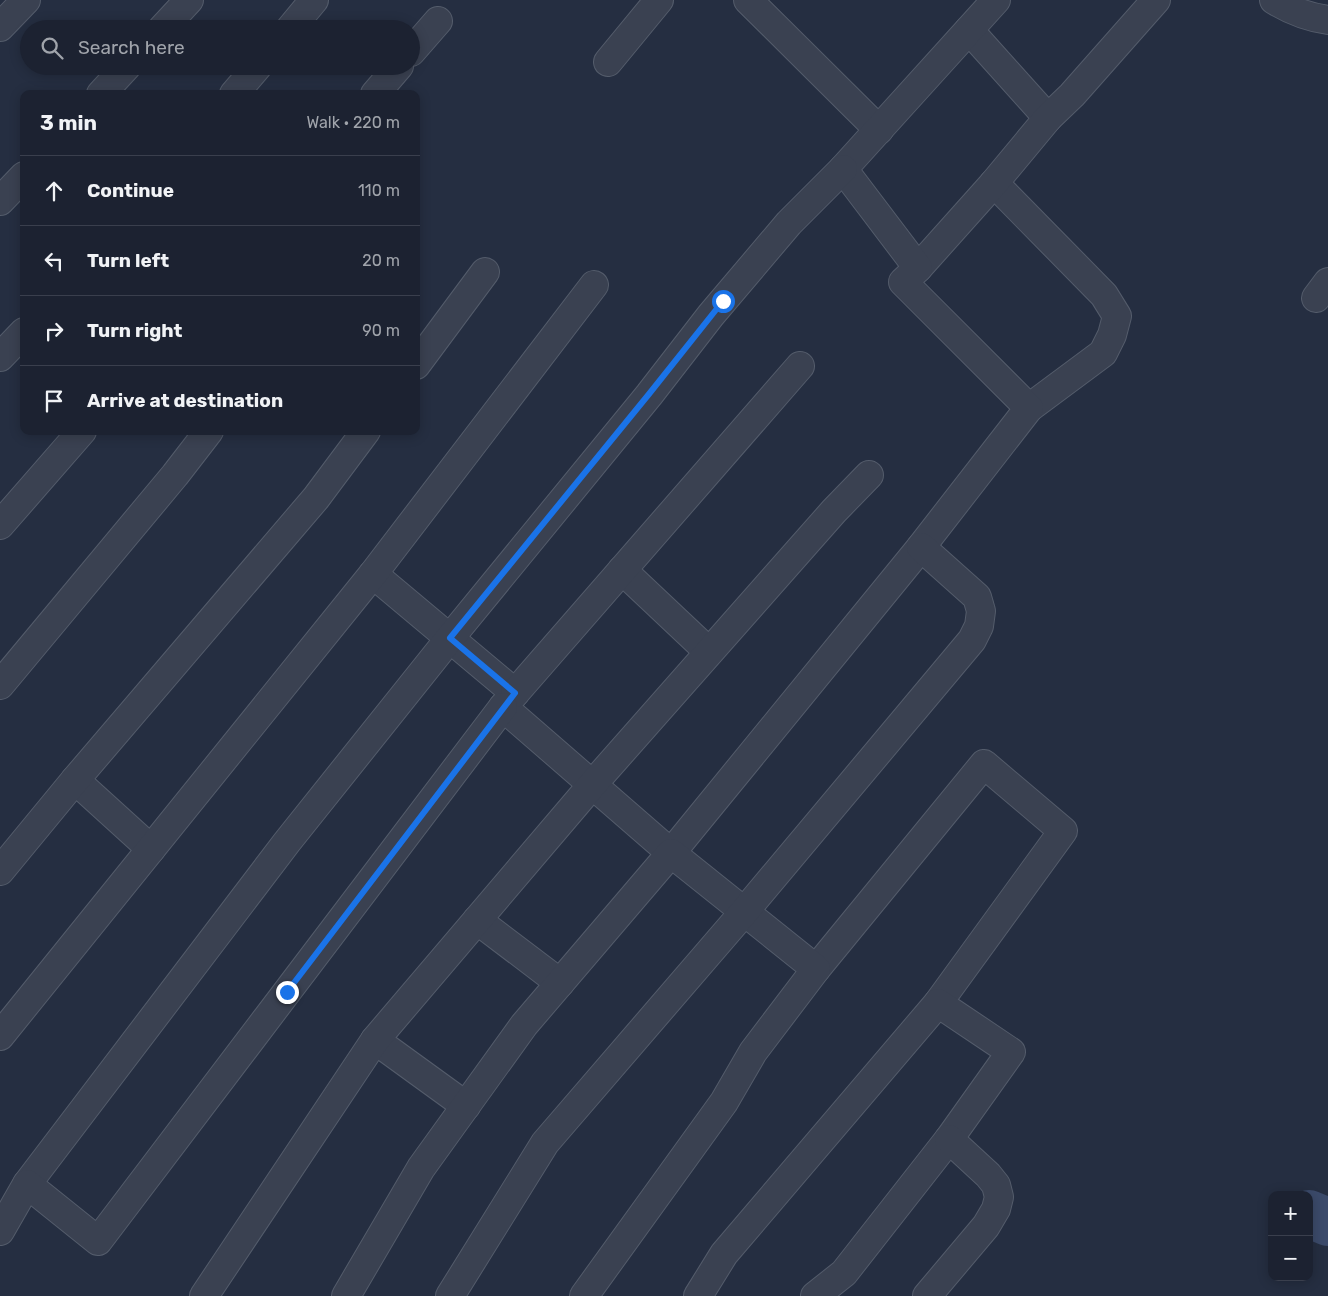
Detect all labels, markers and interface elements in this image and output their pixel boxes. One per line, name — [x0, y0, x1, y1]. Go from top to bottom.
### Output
search box — [20, 20, 420, 75]
icon: search — [38, 34, 66, 62]
text: Search here — [78, 36, 185, 59]
text: 3 min — [40, 110, 97, 135]
text: Walk · 220 m — [307, 113, 400, 132]
icon: ahead — [40, 177, 68, 205]
text: Continue — [87, 179, 174, 202]
text: 110 m — [358, 181, 400, 200]
icon: left — [40, 247, 68, 275]
text: Turn left — [87, 249, 169, 272]
text: 20 m — [362, 251, 400, 270]
route start — [712, 290, 735, 313]
icon: right — [40, 317, 68, 345]
text: Turn right — [87, 319, 182, 342]
text: 90 m — [362, 321, 400, 340]
icon: arrive — [40, 387, 68, 415]
text: Arrive at destination — [87, 389, 283, 412]
route end — [276, 981, 299, 1004]
map controls — [1268, 1191, 1313, 1281]
button: + — [1268, 1191, 1313, 1236]
button: − — [1268, 1236, 1313, 1281]

